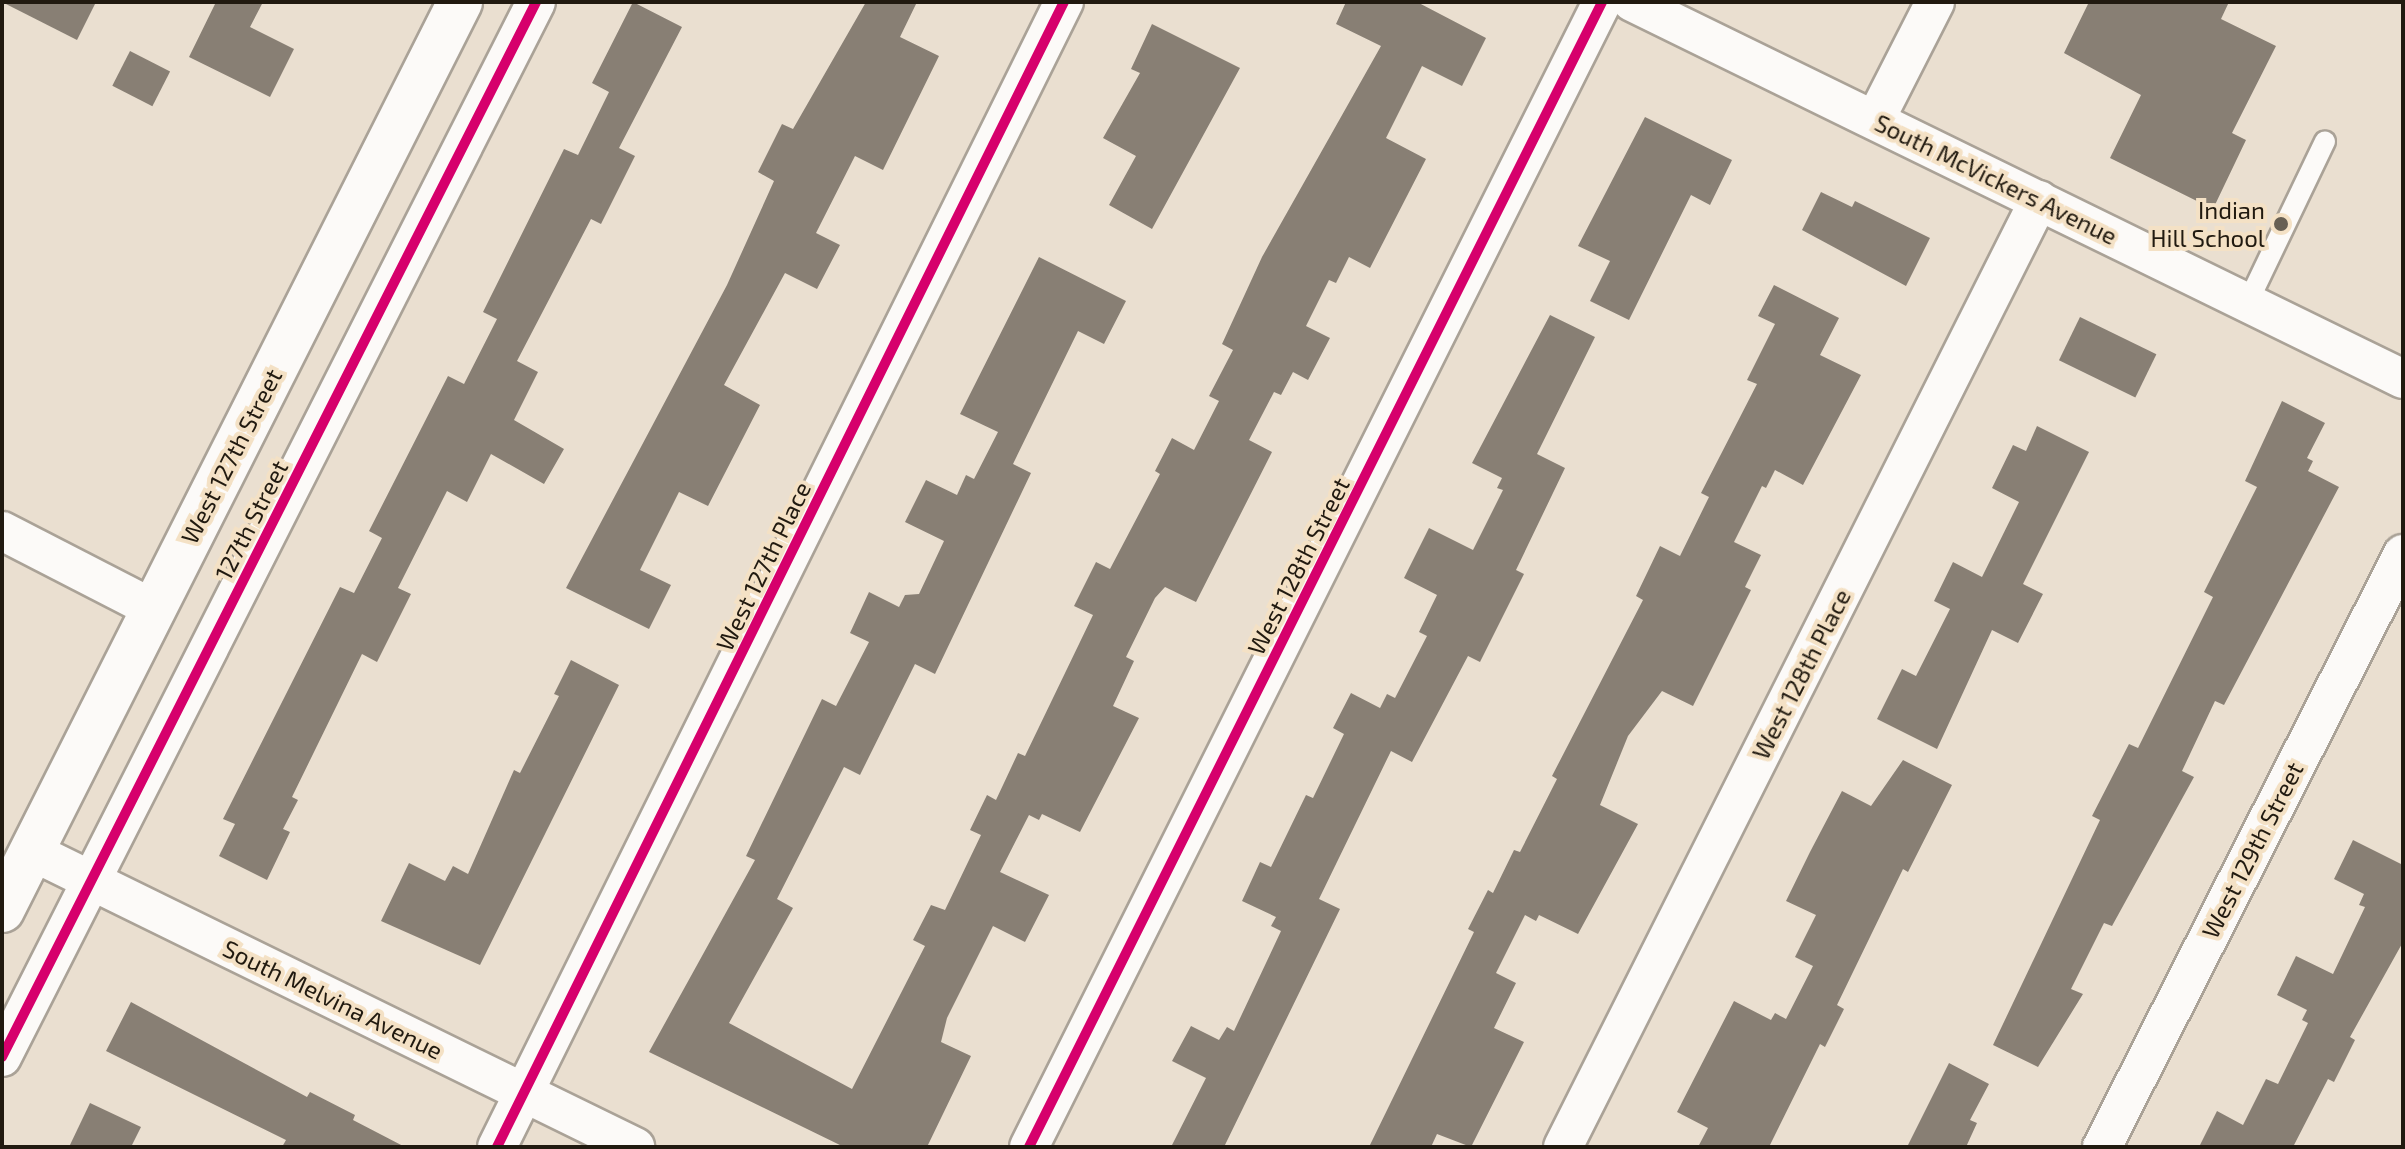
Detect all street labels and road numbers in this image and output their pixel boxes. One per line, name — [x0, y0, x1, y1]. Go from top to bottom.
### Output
street label: South McVickers Avenue — [1870, 108, 2122, 250]
street label: West 127th Street — [175, 364, 287, 548]
street label: 127th Street — [209, 455, 293, 585]
street label: West 128th Street — [1241, 473, 1355, 659]
street label: West 127th Place — [710, 477, 816, 655]
street label: West 128th Place — [1746, 584, 1856, 764]
street label: West 129th Street — [2195, 757, 2309, 943]
street label: South Melvina Avenue — [218, 933, 448, 1065]

